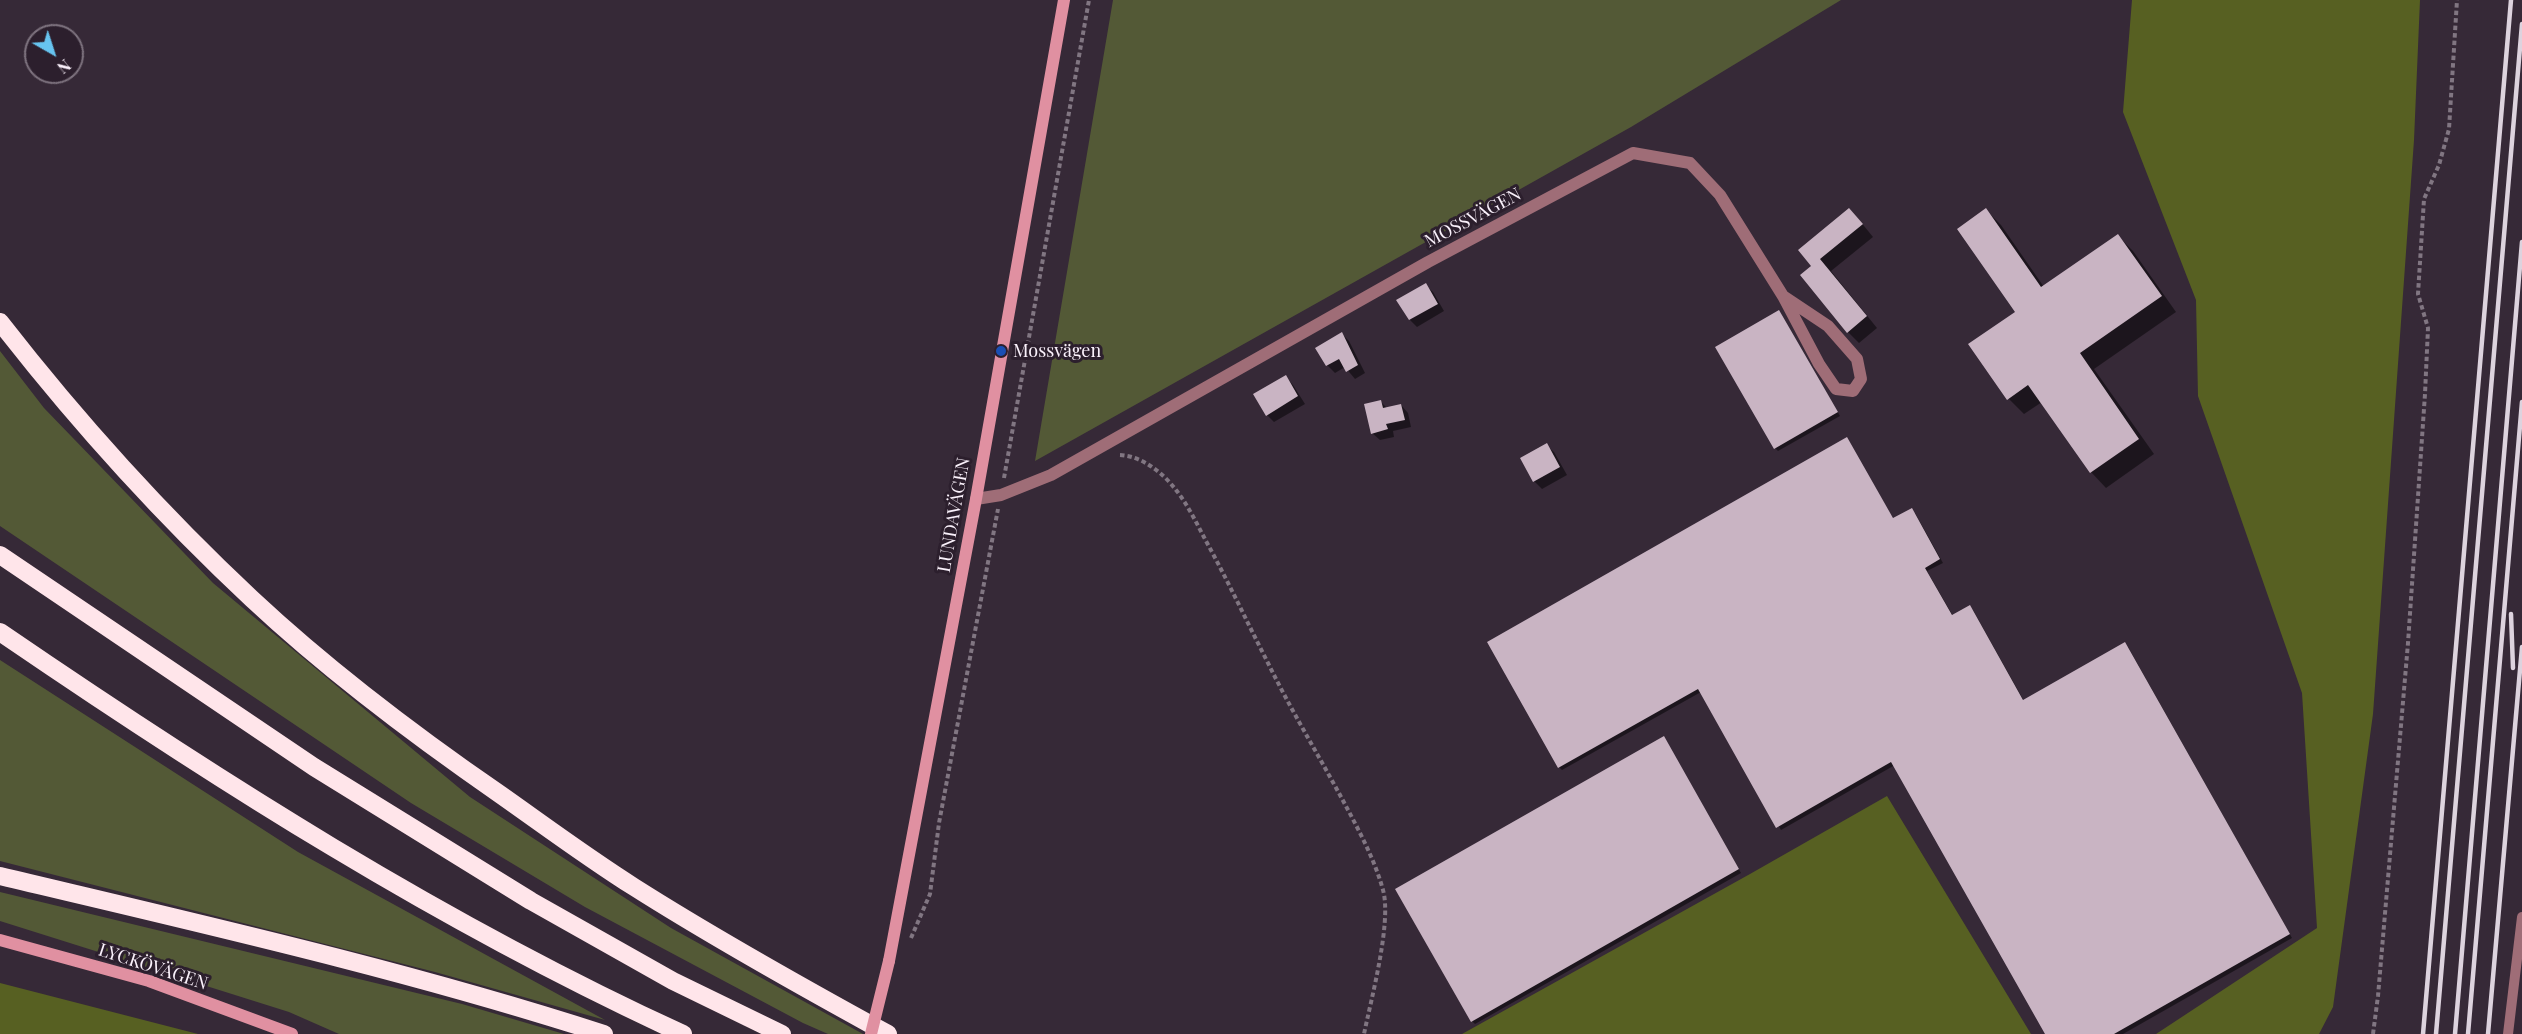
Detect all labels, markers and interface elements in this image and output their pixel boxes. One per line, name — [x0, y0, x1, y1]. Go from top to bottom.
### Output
north arrow — [24, 24, 84, 84]
text: N — [53, 55, 75, 79]
street label: MOSSVÄGEN — [1421, 184, 1525, 252]
place label: Mossvägen — [1013, 340, 1101, 362]
marker: Mossvägen — [994, 344, 1008, 358]
street label: LUNDAVÄGEN — [933, 456, 975, 574]
street label: LYCKÖVÄGEN — [96, 939, 210, 995]

